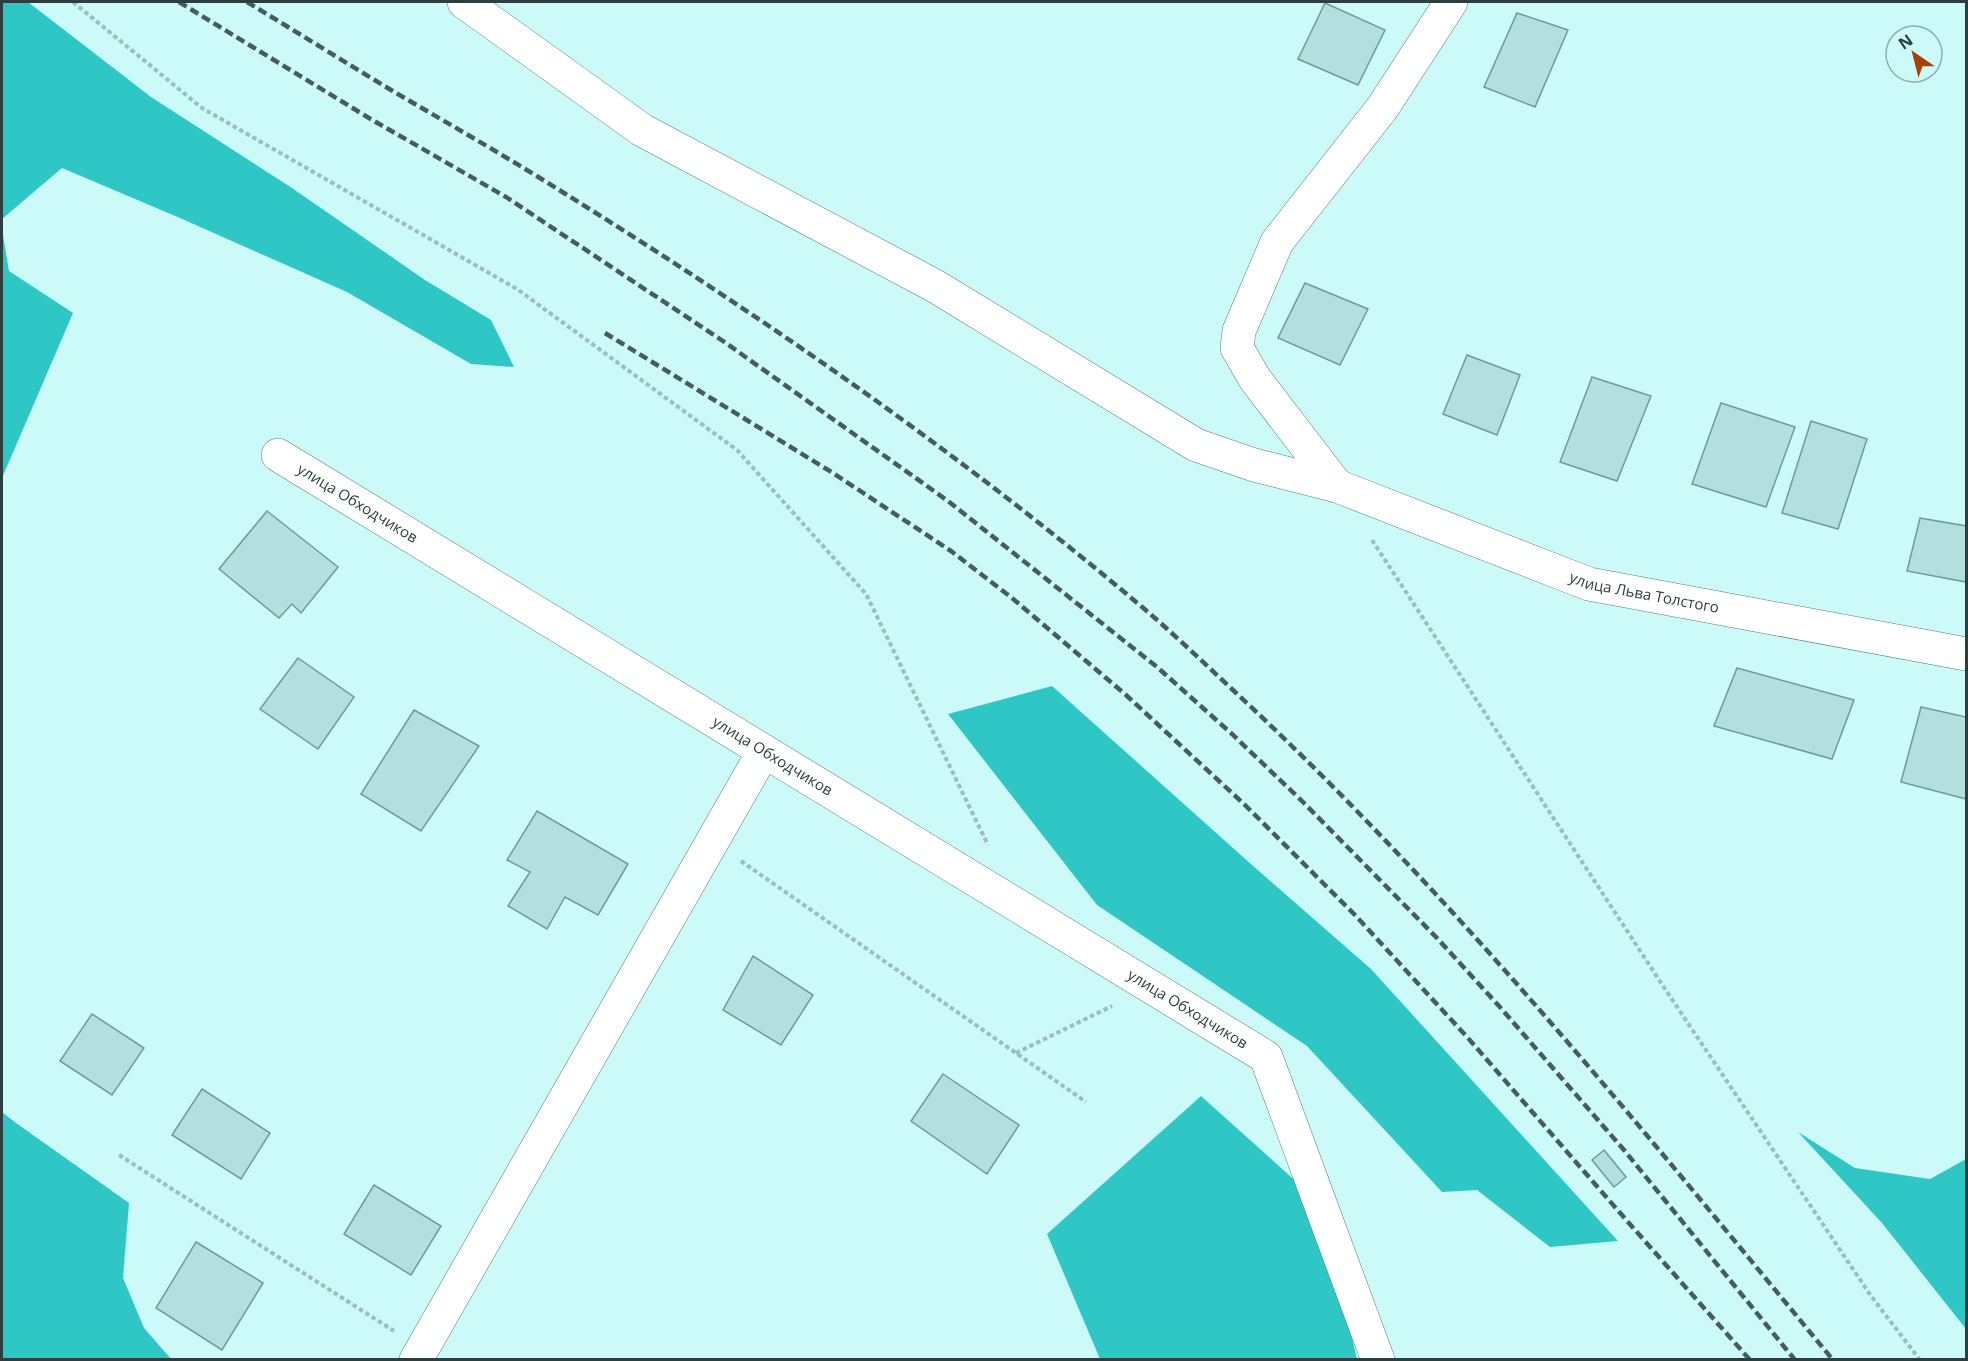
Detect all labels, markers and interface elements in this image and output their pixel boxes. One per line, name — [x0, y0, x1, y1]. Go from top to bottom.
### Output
north arrow — [1884, 24, 1944, 84]
text: N — [1894, 29, 1917, 54]
street label: улица Обходчиков — [294, 458, 422, 547]
street label: улица Льва Толстого — [1567, 566, 1721, 617]
street label: улица Обходчиков — [709, 711, 837, 800]
street label: улица Обходчиков — [1124, 964, 1252, 1053]

